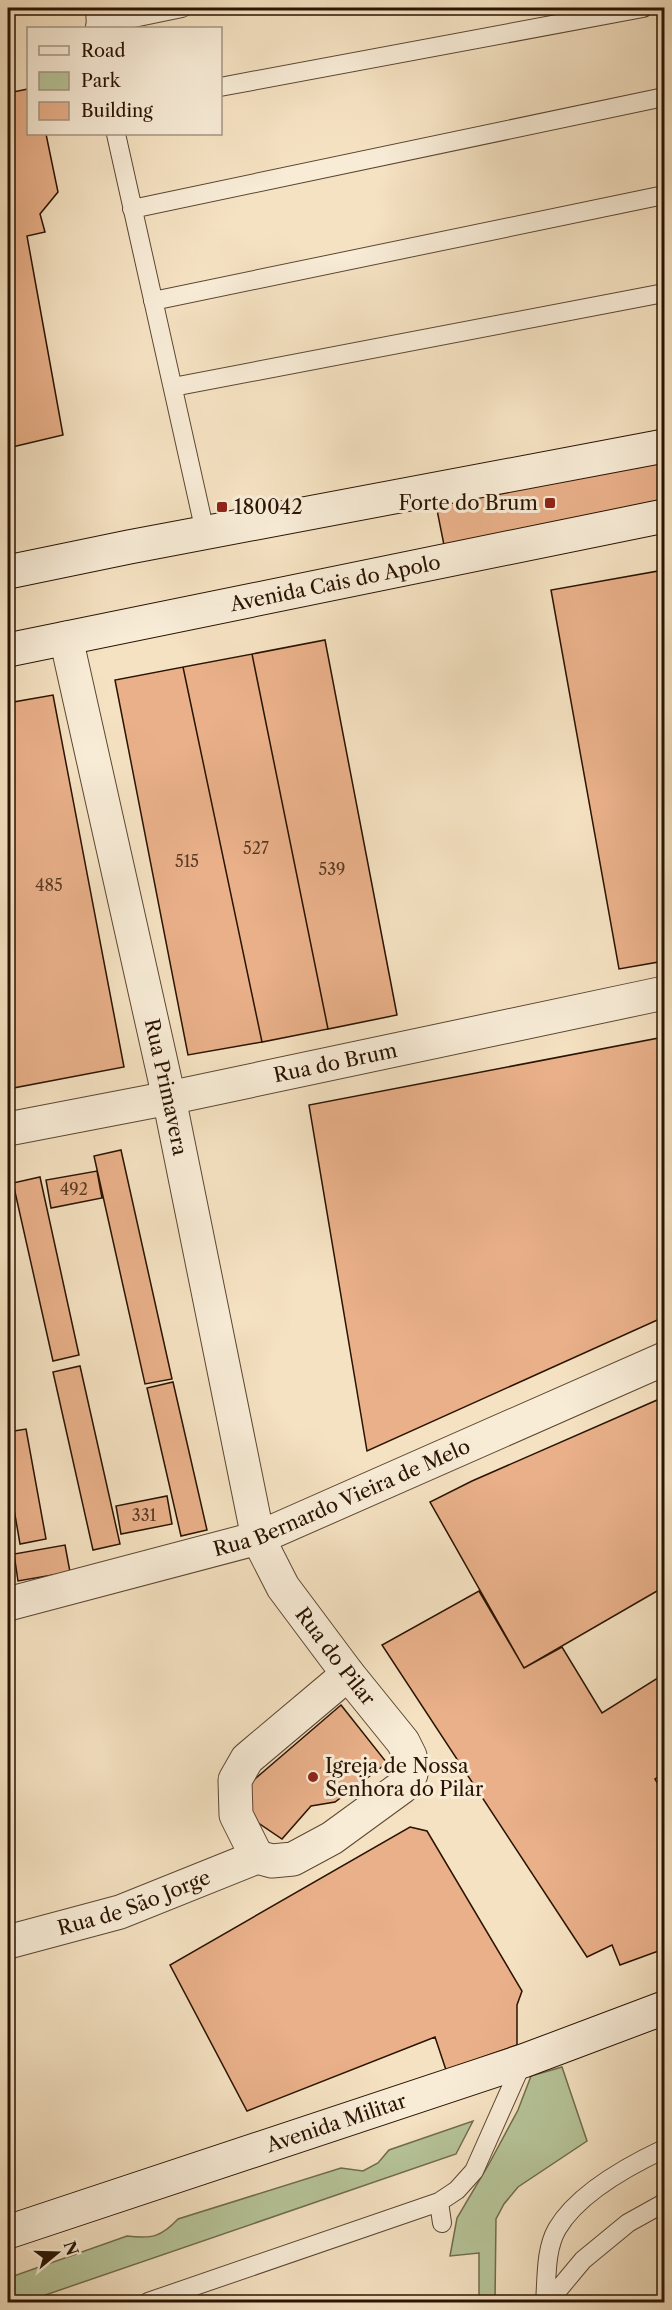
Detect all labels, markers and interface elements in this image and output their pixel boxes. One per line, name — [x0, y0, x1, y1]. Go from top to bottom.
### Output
legend — [27, 27, 222, 135]
text: Road — [81, 40, 126, 62]
text: Park — [81, 70, 122, 92]
text: Building — [81, 100, 153, 122]
place label: Forte do Brum — [399, 491, 538, 515]
place label: 180042 — [234, 495, 303, 519]
marker: Forte do Brum — [543, 496, 557, 510]
marker: 180042 — [215, 500, 229, 514]
street label: Avenida Cais do Apolo — [227, 550, 443, 617]
house number: 527 — [243, 838, 269, 858]
house number: 515 — [175, 851, 199, 871]
house number: 539 — [319, 859, 345, 879]
house number: 485 — [35, 875, 63, 895]
street label: Rua Primavera — [140, 1016, 192, 1158]
street label: Rua do Brum — [271, 1038, 400, 1087]
house number: 492 — [60, 1179, 88, 1199]
street label: Rua Bernardo Vieira de Melo — [211, 1434, 474, 1561]
house number: 331 — [132, 1505, 156, 1525]
street label: Rua do Pilar — [290, 1603, 381, 1710]
place label: Igreja de Nossa Senhora do Pilar — [325, 1754, 484, 1801]
marker: Igreja de Nossa Senhora do Pilar — [306, 1770, 320, 1784]
street label: Rua de São Jorge — [55, 1865, 214, 1940]
street label: Avenida Militar — [262, 2088, 410, 2158]
north arrow — [27, 2223, 87, 2283]
text: N — [59, 2238, 83, 2258]

